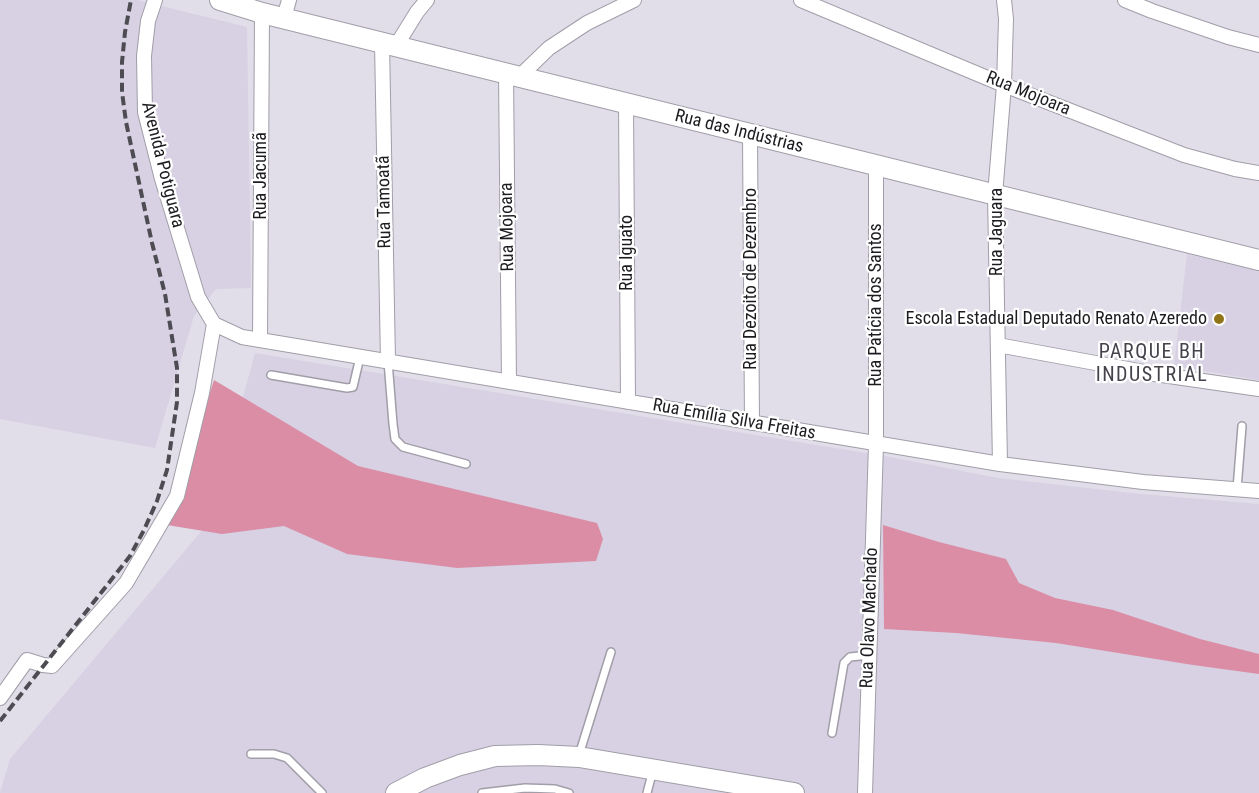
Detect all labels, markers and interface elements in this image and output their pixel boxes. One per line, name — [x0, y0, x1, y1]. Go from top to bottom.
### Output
street label: Rua Mojoara — [983, 67, 1073, 121]
street label: Avenida Potiguara — [136, 100, 188, 230]
street label: Rua das Indústrias — [672, 106, 806, 158]
street label: Rua Jacumã — [250, 132, 272, 220]
street label: Rua Tamoatã — [373, 155, 397, 249]
street label: Rua Mojoara — [496, 182, 520, 272]
street label: Rua Dezoito de Dezembro — [740, 188, 762, 370]
street label: Rua Jaguara — [986, 188, 1008, 276]
street label: Rua Iguato — [616, 215, 638, 291]
street label: Rua Patícia dos Santos — [865, 223, 887, 387]
place label: Escola Estadual Deputado Renato Azeredo — [906, 308, 1207, 330]
marker: Escola Estadual Deputado Renato Azeredo — [1212, 312, 1226, 326]
district label: PARQUE BH INDUSTRIAL — [1096, 341, 1208, 388]
street label: Rua Emília Silva Freitas — [651, 395, 817, 445]
street label: Rua Olavo Machado — [857, 547, 883, 689]

